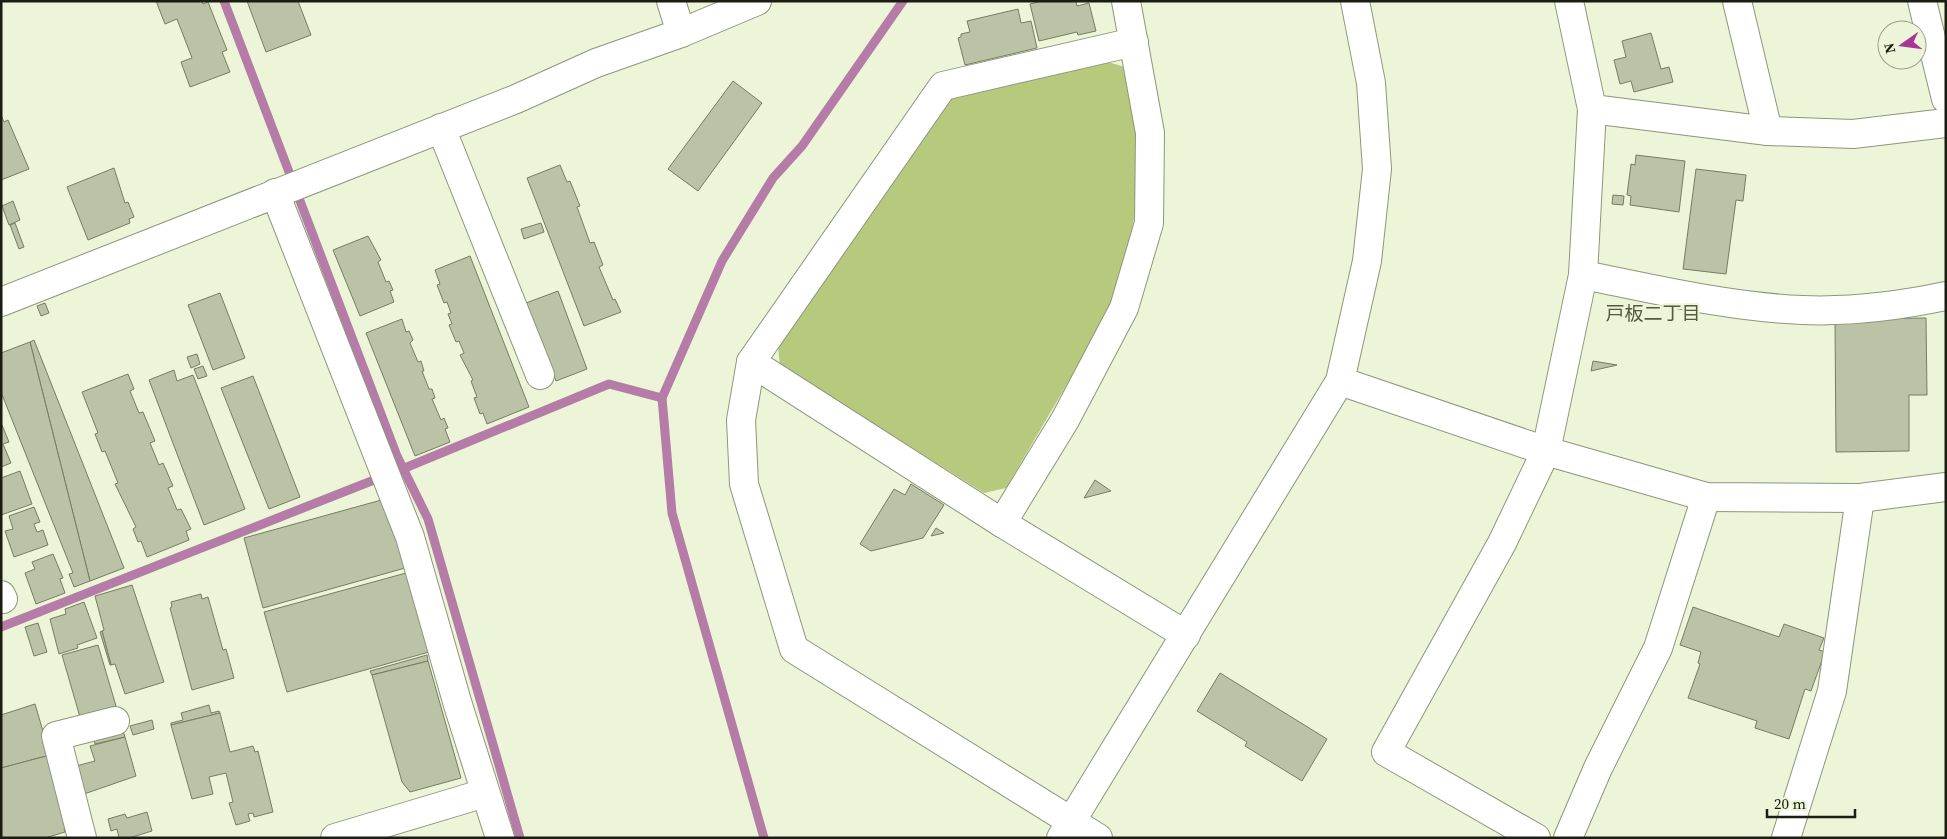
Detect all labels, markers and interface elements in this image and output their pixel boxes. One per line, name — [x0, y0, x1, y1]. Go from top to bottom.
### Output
north arrow — [1877, 20, 1927, 70]
text: N — [1878, 41, 1900, 56]
district label: 戸板二丁目 — [1605, 300, 1701, 326]
scale bar — [1767, 786, 1854, 818]
text: 20 m — [1774, 793, 1806, 814]

